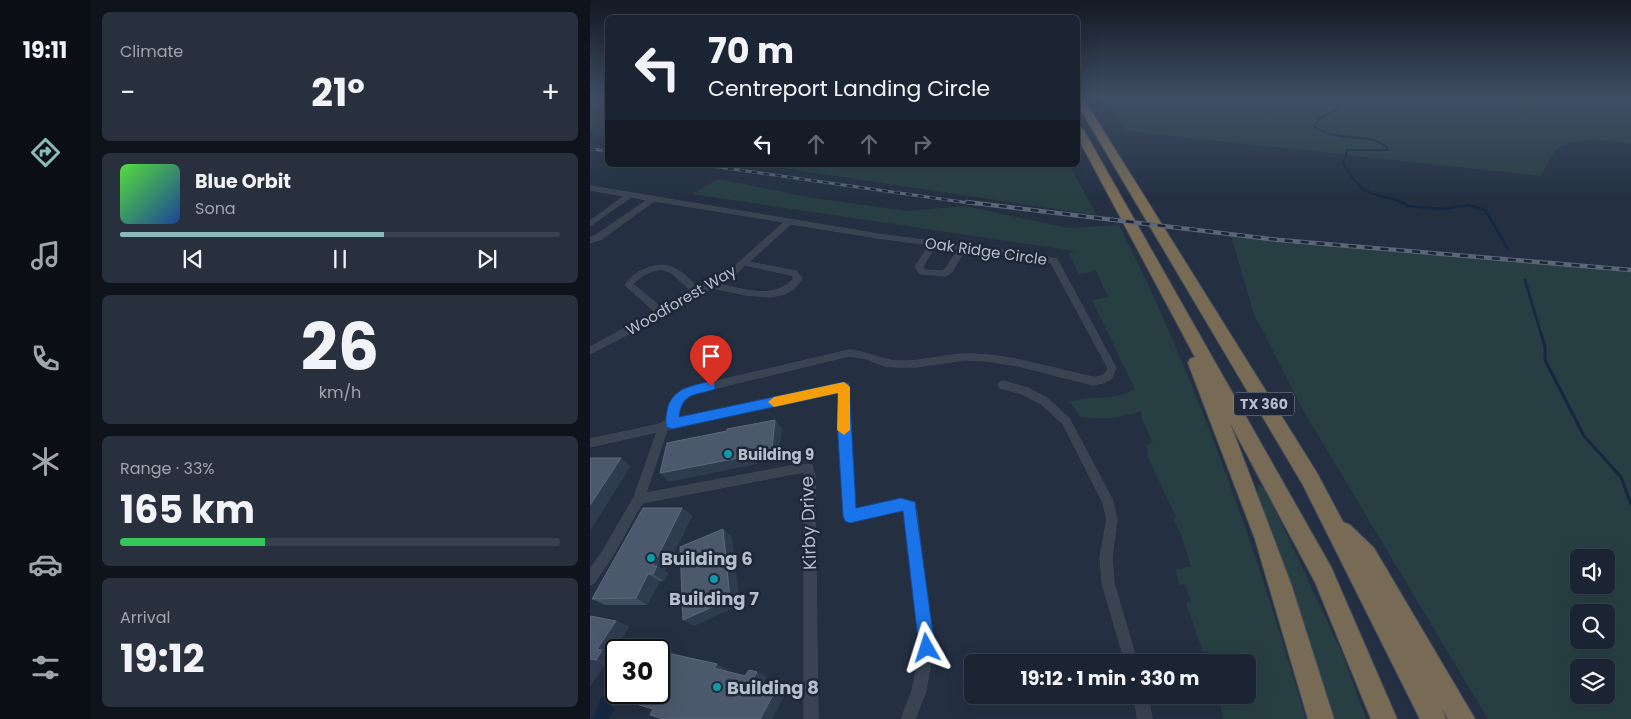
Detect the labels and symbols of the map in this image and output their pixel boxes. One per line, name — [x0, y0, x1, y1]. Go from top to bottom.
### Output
street label: Oak Ridge Circle — [924, 232, 1048, 270]
street label: Woodforest Way — [622, 260, 740, 340]
pin — [690, 335, 732, 386]
road number: TX 360 — [1234, 392, 1294, 416]
place label: Building 9 — [738, 444, 814, 465]
marker: Building 9 — [722, 448, 734, 460]
street label: Kirby Drive — [794, 476, 822, 570]
place label: Building 6 — [661, 546, 753, 571]
marker: Building 6 — [645, 552, 657, 564]
marker: Building 7 — [708, 573, 720, 585]
place label: Building 7 — [669, 586, 759, 611]
position arrow — [900, 621, 952, 673]
speed limit sign: 30 — [605, 639, 670, 704]
place label: Building 8 — [727, 675, 819, 700]
marker: Building 8 — [711, 681, 723, 693]

